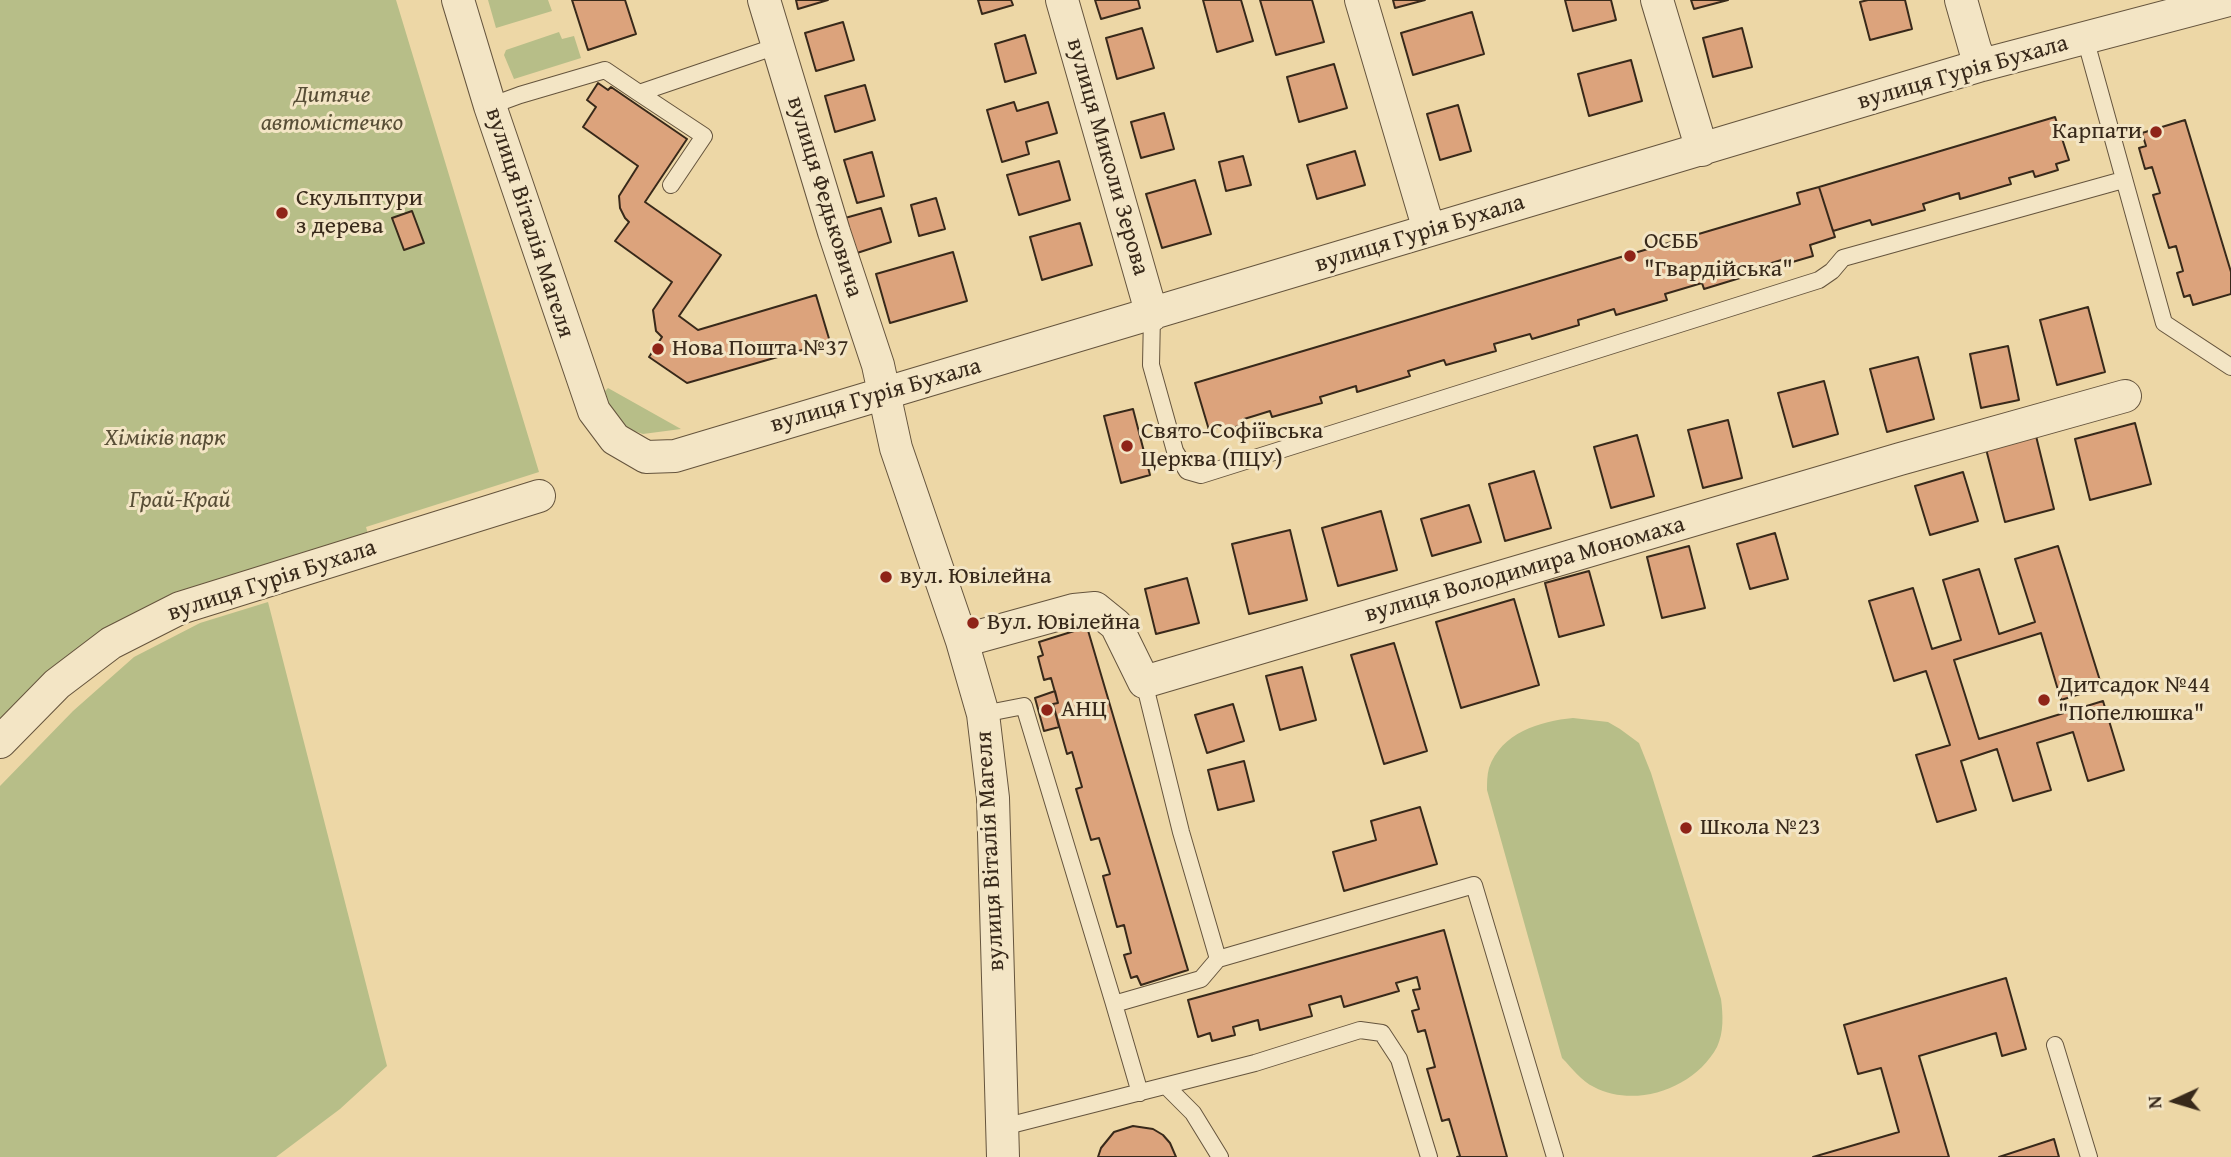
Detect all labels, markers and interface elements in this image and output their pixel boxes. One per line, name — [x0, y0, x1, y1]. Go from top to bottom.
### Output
street label: вулиця Гурія Бухала — [1854, 29, 2072, 117]
street label: вулиця Миколи Зерова — [1059, 35, 1155, 279]
park label: Дитяче автомістечко — [261, 82, 403, 138]
street label: вулиця Федьковича — [780, 93, 868, 301]
street label: вулиця Віталія Магеля — [478, 104, 580, 342]
place label: Карпати — [2052, 118, 2142, 146]
marker: Карпати — [2148, 124, 2164, 140]
place label: Скульптури з дерева — [296, 185, 423, 241]
street label: вулиця Гурія Бухала — [1312, 188, 1528, 280]
marker: Скульптури з дерева — [274, 205, 290, 221]
place label: ОСББ "Гвардійська" — [1644, 228, 1793, 284]
marker: ОСББ "Гвардійська" — [1622, 248, 1638, 264]
place label: Нова Пошта №37 — [672, 335, 849, 363]
marker: Нова Пошта №37 — [650, 341, 666, 357]
street label: вулиця Гурія Бухала — [767, 352, 985, 440]
place label: Свято-Софіївська Церква (ПЦУ) — [1141, 418, 1323, 474]
park label: Хіміків парк — [104, 425, 226, 453]
marker: Свято-Софіївська Церква (ПЦУ) — [1119, 438, 1135, 454]
park label: Грай-Край — [129, 487, 231, 515]
street label: вулиця Володимира Мономаха — [1362, 510, 1688, 630]
street label: вулиця Гурія Бухала — [164, 534, 380, 628]
place label: вул. Ювілейна — [900, 563, 1051, 591]
marker: вул. Ювілейна — [878, 569, 894, 585]
place label: Вул. Ювілейна — [987, 609, 1140, 637]
marker: Вул. Ювілейна — [965, 615, 981, 631]
place label: Дитсадок №44 "Попелюшка" — [2058, 672, 2210, 728]
marker: Дитсадок №44 "Попелюшка" — [2036, 692, 2052, 708]
place label: АНЦ — [1061, 696, 1107, 724]
marker: АНЦ — [1039, 702, 1055, 718]
street label: вулиця Віталія Магеля — [970, 730, 1012, 972]
place label: Школа №23 — [1700, 814, 1821, 842]
marker: Школа №23 — [1678, 820, 1694, 836]
north arrow — [2140, 1066, 2210, 1136]
text: N — [2140, 1095, 2168, 1110]

